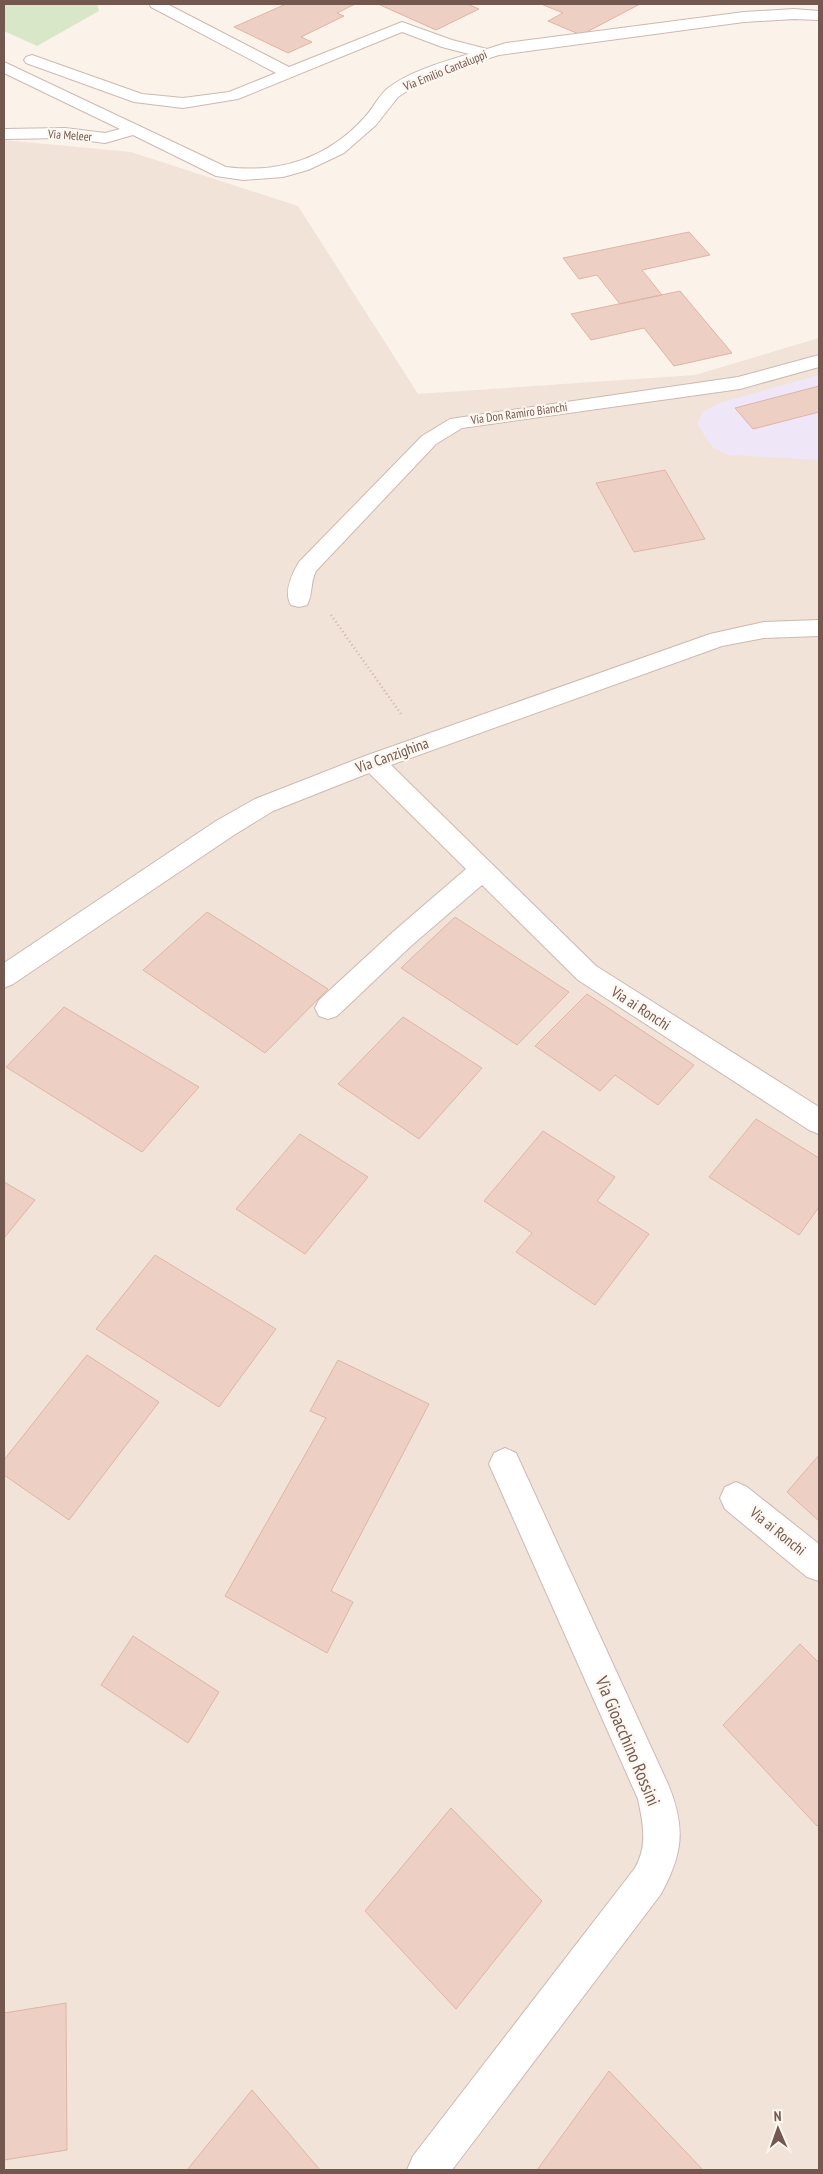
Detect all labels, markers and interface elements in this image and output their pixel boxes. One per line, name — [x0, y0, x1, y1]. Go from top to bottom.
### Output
street label: Via Emilio Cantaluppi — [400, 46, 489, 94]
street label: Via Meleer — [47, 126, 93, 144]
street label: Via Don Ramiro Bianchi — [469, 399, 568, 427]
street label: Via Canzighina — [352, 733, 431, 777]
street label: Via ai Ronchi — [607, 981, 674, 1034]
street label: Via ai Ronchi — [745, 1502, 810, 1559]
street label: Via Gioacchino Rossini — [590, 1672, 666, 1809]
north arrow — [753, 2104, 803, 2154]
text: N — [773, 2107, 782, 2125]

